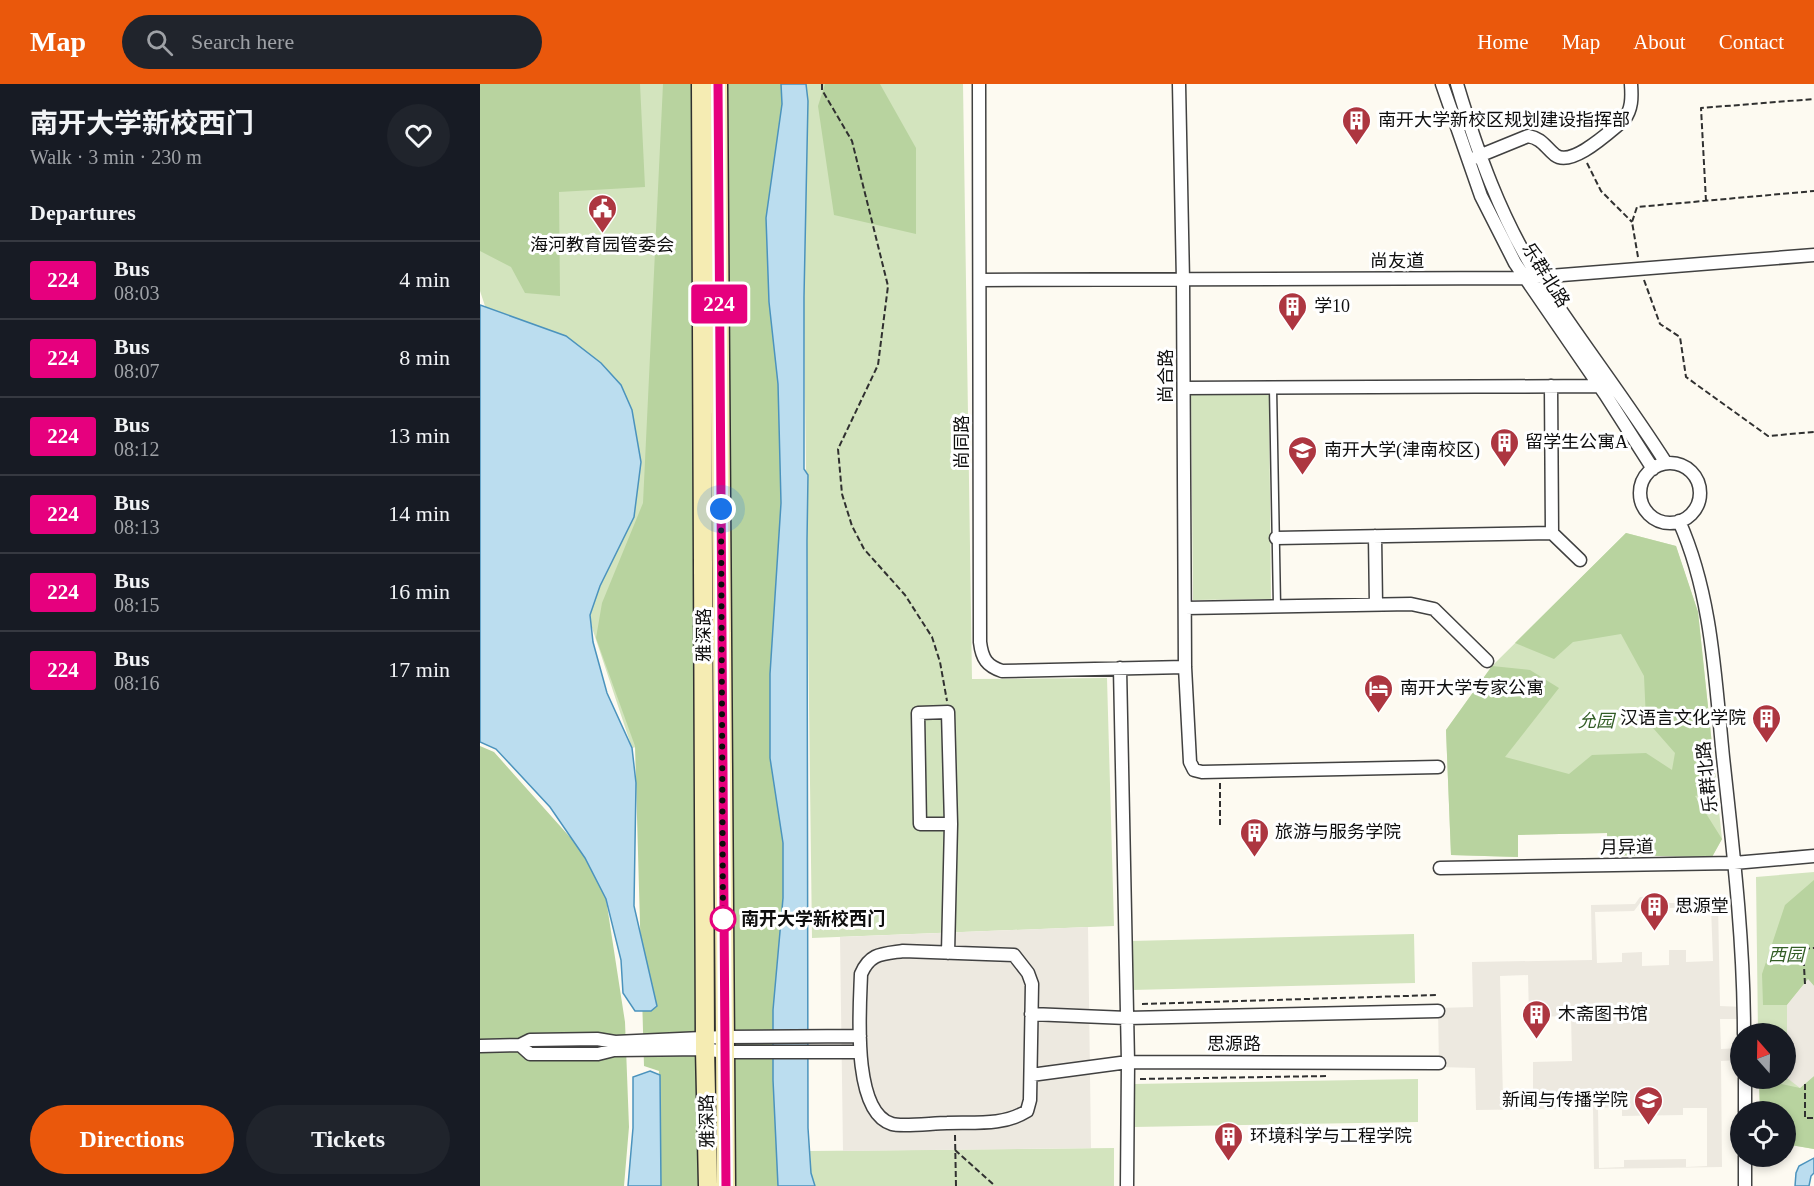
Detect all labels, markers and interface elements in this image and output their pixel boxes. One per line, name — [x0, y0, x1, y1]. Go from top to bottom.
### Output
search box — [122, 15, 542, 69]
text: Map — [30, 26, 86, 57]
icon: search — [143, 26, 176, 59]
text: Search here — [191, 29, 294, 54]
text: Home — [1477, 30, 1529, 54]
text: Map — [1562, 30, 1600, 54]
text: About — [1633, 30, 1686, 54]
text: Contact — [1719, 30, 1784, 54]
button: heart — [387, 104, 450, 167]
building icon: 南开大学新校区规划建设指挥部 — [1341, 104, 1373, 146]
text: 南开大学新校西门 — [30, 108, 254, 139]
place label: 南开大学新校区规划建设指挥部 — [1378, 110, 1630, 130]
text: Walk · 3 min · 230 m — [30, 146, 202, 168]
public building icon: 海河教育园管委会 — [586, 192, 618, 234]
text: Departures — [30, 200, 136, 225]
place label: 海河教育园管委会 — [530, 235, 674, 255]
street label: 乐群北路 — [1518, 239, 1574, 311]
street label: 尚友道 — [1370, 251, 1424, 271]
text: Bus — [114, 256, 149, 281]
text: 4 min — [399, 267, 450, 292]
text: 224 — [47, 268, 79, 292]
text: 08:03 — [114, 282, 160, 304]
line badge: 224 — [684, 284, 754, 324]
building icon: 学10 — [1277, 290, 1309, 332]
text: 224 — [703, 292, 735, 316]
place label: 学10 — [1314, 296, 1350, 316]
text: Bus — [114, 334, 149, 359]
text: 8 min — [399, 345, 450, 370]
text: 224 — [47, 346, 79, 370]
street label: 尚合路 — [1156, 349, 1176, 403]
text: 08:07 — [114, 360, 160, 382]
text: Bus — [114, 412, 149, 437]
street label: 尚同路 — [952, 415, 972, 469]
text: 13 min — [388, 423, 450, 448]
text: 224 — [47, 424, 79, 448]
building icon: 留学生公寓A — [1488, 426, 1520, 468]
place label: 留学生公寓A — [1525, 432, 1628, 452]
school or university icon: 南开大学(津南校区) — [1287, 434, 1319, 476]
text: 08:12 — [114, 438, 160, 460]
place label: 南开大学(津南校区) — [1324, 440, 1480, 461]
text: Bus — [114, 490, 149, 515]
your location — [706, 494, 736, 524]
text: 14 min — [388, 501, 450, 526]
text: 224 — [47, 502, 79, 526]
text: 08:13 — [114, 516, 160, 538]
text: Bus — [114, 568, 149, 593]
text: 16 min — [388, 579, 450, 604]
text: 224 — [47, 580, 79, 604]
text: 08:15 — [114, 594, 160, 616]
street label: 雅深路 — [694, 608, 714, 662]
text: Bus — [114, 646, 149, 671]
text: 17 min — [388, 657, 450, 682]
text: 224 — [47, 658, 79, 682]
text: 08:16 — [114, 672, 160, 694]
hotel icon: 南开大学专家公寓 — [1363, 672, 1395, 714]
place label: 南开大学专家公寓 — [1400, 678, 1544, 698]
building icon: 汉语言文化学院 — [1751, 702, 1783, 744]
place label: 汉语言文化学院 — [1620, 708, 1746, 728]
park label: 允园 — [1578, 711, 1617, 731]
street label: 乐群北路 — [1693, 740, 1721, 814]
building icon: 旅游与服务学院 — [1238, 816, 1270, 858]
place label: 旅游与服务学院 — [1275, 822, 1401, 842]
street label: 月异道 — [1600, 837, 1654, 857]
building icon: 思源堂 — [1638, 890, 1670, 932]
place label: 思源堂 — [1675, 896, 1729, 916]
marker: 南开大学新校西门 — [710, 906, 736, 932]
place label: 南开大学新校西门 — [741, 909, 885, 929]
park label: 西园 — [1768, 945, 1807, 965]
building icon: 木斋图书馆 — [1521, 998, 1553, 1040]
place label: 木斋图书馆 — [1558, 1004, 1648, 1024]
north arrow — [1730, 1023, 1796, 1089]
map controls — [1730, 1023, 1796, 1167]
street label: 思源路 — [1207, 1034, 1261, 1054]
school or university icon: 新闻与传播学院 — [1633, 1084, 1665, 1126]
place label: 新闻与传播学院 — [1502, 1090, 1628, 1110]
street label: 雅深路 — [697, 1094, 717, 1148]
button: locate — [1730, 1101, 1796, 1167]
button: Directions — [30, 1105, 234, 1174]
button: Tickets — [246, 1105, 450, 1174]
building icon: 环境科学与工程学院 — [1213, 1120, 1245, 1162]
place label: 环境科学与工程学院 — [1250, 1126, 1412, 1146]

